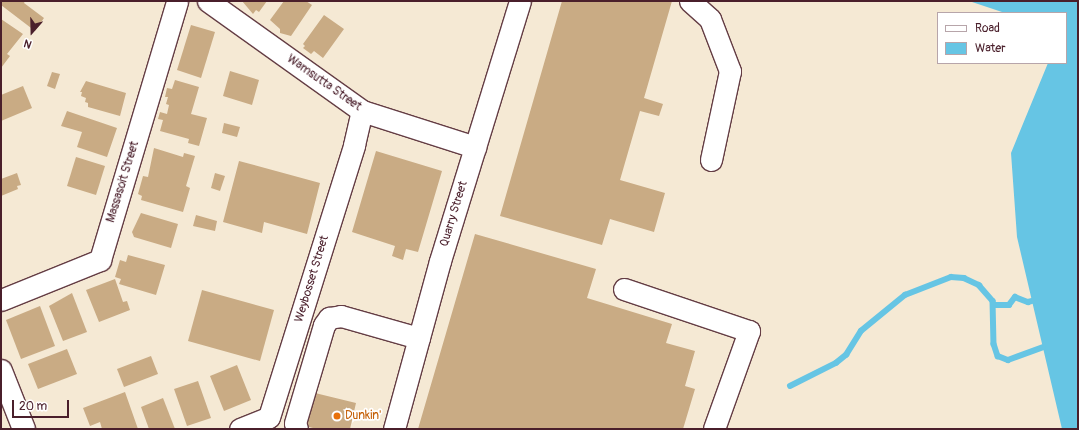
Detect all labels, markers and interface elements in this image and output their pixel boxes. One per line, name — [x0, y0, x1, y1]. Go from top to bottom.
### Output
north arrow — [12, 12, 52, 52]
legend — [937, 12, 1067, 64]
text: Road — [975, 21, 1000, 36]
text: N — [22, 36, 33, 51]
text: Water — [975, 41, 1006, 56]
street label: Wamsutta Street — [284, 52, 364, 114]
street label: Massasoit Street — [104, 140, 142, 224]
street label: Quarry Street — [437, 179, 471, 249]
street label: Weybosset Street — [292, 234, 332, 324]
scale bar — [14, 392, 71, 418]
text: 20 m — [19, 399, 47, 414]
place label: Dunkin' — [345, 409, 381, 423]
marker: Dunkin' — [332, 411, 342, 421]

